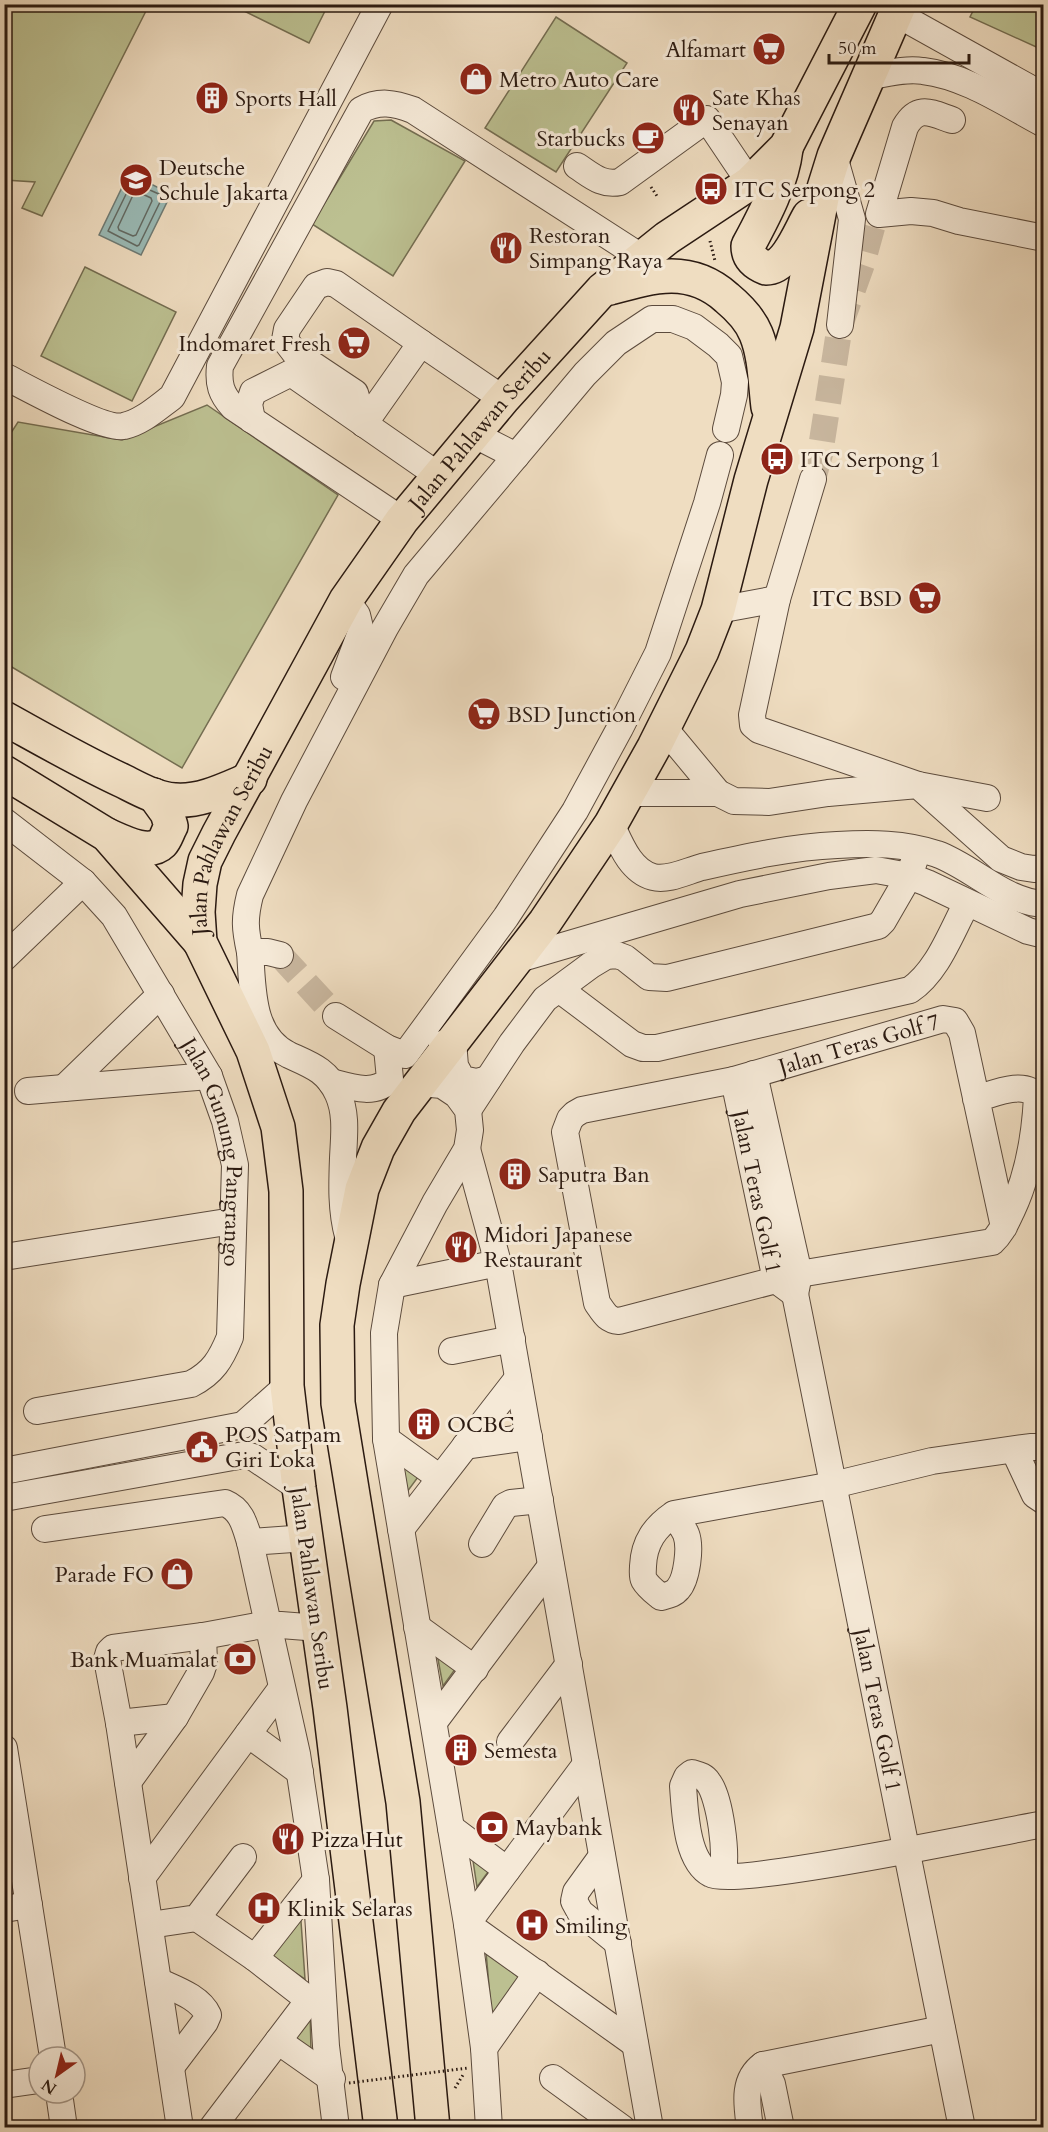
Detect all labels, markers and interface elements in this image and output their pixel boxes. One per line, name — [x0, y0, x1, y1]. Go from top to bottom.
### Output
scale bar — [829, 27, 968, 65]
supermarket icon: Alfamart — [751, 31, 787, 67]
place label: Alfamart — [665, 35, 746, 65]
text: 50 m — [838, 36, 877, 61]
shop icon: Metro Auto Care — [458, 61, 494, 97]
place label: Metro Auto Care — [499, 65, 659, 95]
building icon: Sports Hall — [194, 80, 230, 116]
place label: Sate Khas Senayan — [712, 83, 801, 138]
place label: Sports Hall — [235, 84, 337, 114]
restaurant icon: Sate Khas Senayan — [671, 92, 707, 128]
cafe icon: Starbucks — [630, 120, 666, 156]
place label: Starbucks — [536, 124, 625, 154]
place label: Deutsche Schule Jakarta — [159, 153, 289, 208]
school or university icon: Deutsche Schule Jakarta — [118, 162, 154, 198]
bus stop icon: ITC Serpong 2 — [693, 171, 729, 207]
place label: ITC Serpong 2 — [734, 175, 875, 205]
place label: Restoran Simpang Raya — [529, 221, 663, 276]
restaurant icon: Restoran Simpang Raya — [488, 230, 524, 266]
supermarket icon: Indomaret Fresh — [336, 325, 372, 361]
place label: Indomaret Fresh — [178, 329, 331, 359]
street label: Jalan Pahlawan Seribu — [400, 342, 558, 520]
bus stop icon: ITC Serpong 1 — [759, 441, 795, 477]
place label: ITC Serpong 1 — [800, 445, 941, 475]
supermarket icon: ITC BSD — [907, 580, 943, 616]
place label: ITC BSD — [812, 584, 902, 614]
supermarket icon: BSD Junction — [466, 696, 502, 732]
place label: BSD Junction — [507, 700, 637, 730]
street label: Jalan Pahlawan Seribu — [184, 740, 280, 939]
street label: Jalan Teras Golf 7 — [772, 1007, 943, 1083]
street label: Jalan Gunung Pangrango — [172, 1030, 249, 1267]
street label: Jalan Teras Golf 1 — [724, 1104, 788, 1276]
building icon: Saputra Ban — [497, 1156, 533, 1192]
place label: Saputra Ban — [538, 1160, 650, 1190]
place label: Midori Japanese Restaurant — [484, 1220, 633, 1275]
restaurant icon: Midori Japanese Restaurant — [443, 1229, 479, 1265]
building icon: OCBC — [406, 1406, 442, 1442]
place label: OCBC — [447, 1410, 515, 1440]
place label: POS Satpam Giri Loka — [225, 1420, 342, 1475]
public building icon: POS Satpam Giri Loka — [184, 1429, 220, 1465]
street label: Jalan Pahlawan Seribu — [282, 1482, 341, 1692]
shop icon: Parade FO — [159, 1556, 195, 1592]
place label: Parade FO — [55, 1560, 154, 1590]
street label: Jalan Teras Golf 1 — [846, 1623, 908, 1794]
bank icon: Bank Muamalat — [222, 1641, 258, 1677]
place label: Bank Muamalat — [70, 1645, 217, 1675]
building icon: Semesta — [443, 1732, 479, 1768]
place label: Semesta — [484, 1736, 558, 1766]
bank icon: Maybank — [474, 1809, 510, 1845]
place label: Maybank — [515, 1813, 603, 1843]
restaurant icon: Pizza Hut — [270, 1821, 306, 1857]
place label: Pizza Hut — [311, 1825, 403, 1855]
hospital icon: Klinik Selaras — [246, 1890, 282, 1926]
place label: Klinik Selaras — [287, 1894, 413, 1924]
hospital icon: Smiling — [514, 1907, 550, 1943]
place label: Smiling — [555, 1911, 628, 1941]
north arrow — [27, 2045, 87, 2105]
text: N — [37, 2074, 61, 2100]

